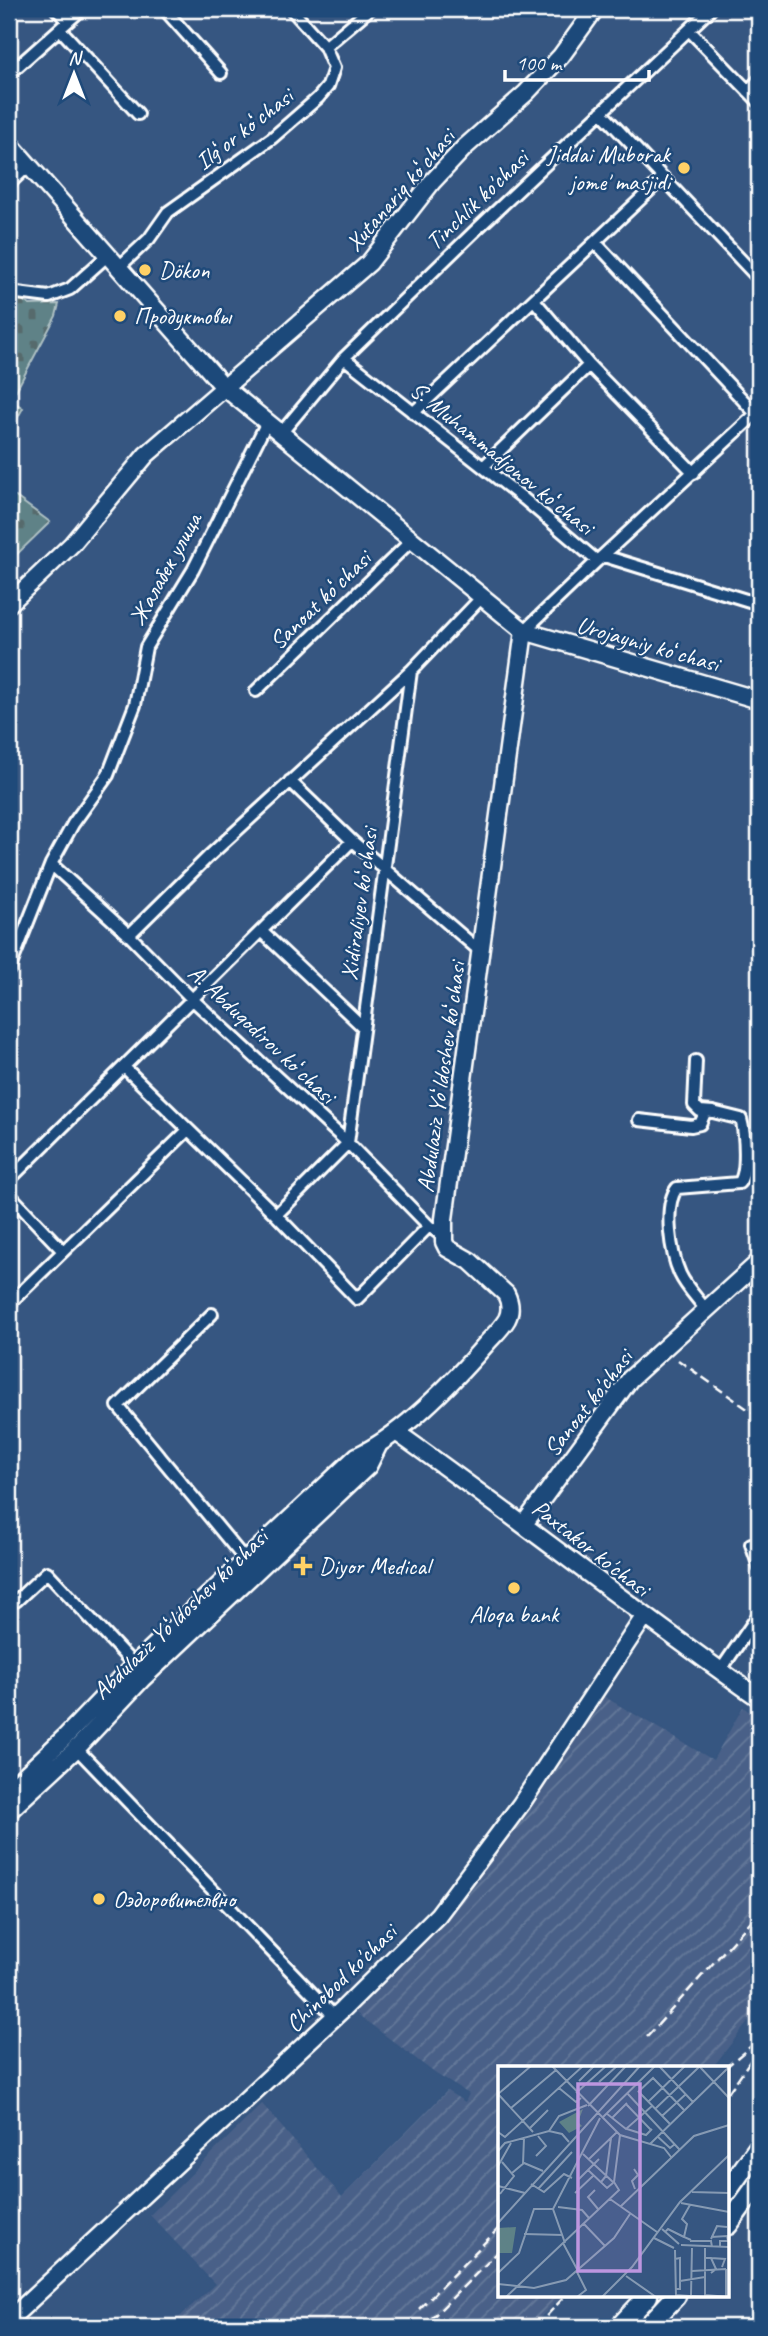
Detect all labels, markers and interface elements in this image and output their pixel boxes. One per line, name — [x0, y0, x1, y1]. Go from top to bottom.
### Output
north arrow — [38, 38, 108, 108]
scale bar — [505, 38, 649, 82]
text: N — [68, 46, 83, 70]
text: 100 m — [516, 50, 563, 76]
street label: Ilgʻor koʻchasi — [189, 80, 301, 177]
street label: Xutanariq koʻchasi — [339, 121, 463, 257]
place label: Jiddai Muborak jome' masjidi — [546, 139, 674, 197]
street label: Tinchlik ko'chasi — [419, 142, 536, 256]
marker: Jiddai Muborak jome' masjidi — [676, 160, 692, 176]
place label: Dökon — [159, 255, 210, 285]
marker: Dökon — [137, 262, 153, 278]
place label: Продуктовы — [134, 301, 233, 331]
marker: Продуктовы — [112, 308, 128, 324]
street label: S. Muhammadjonov koʻchasi — [404, 375, 602, 543]
street label: Жалабек улица — [122, 506, 209, 631]
street label: Sanoat koʻchasi — [263, 542, 379, 656]
street label: Urоjayniy koʻchasi — [573, 609, 725, 679]
street label: Xidiraliyev koʻchasi — [333, 824, 385, 982]
street label: Abdulaziz Yoʻldoshev koʻchasi — [410, 957, 472, 1194]
street label: A. Abduqodirov koʻchasi — [182, 958, 344, 1112]
street label: Sanoat ko'chasi — [537, 1342, 641, 1462]
street label: Paxtakor ko'chasi — [526, 1493, 658, 1605]
street label: Abdulaziz Yoʻldoshev koʻchasi — [86, 1521, 276, 1705]
place label: Diyor Medical — [319, 1551, 434, 1581]
marker: Diyor Medical — [293, 1556, 313, 1576]
marker: Aloqa bank — [506, 1580, 522, 1596]
place label: Aloqa bank — [470, 1599, 561, 1629]
place label: Оэдоровителвно — [113, 1884, 238, 1914]
marker: Оэдоровителвно — [91, 1891, 107, 1907]
street label: Chinobod ko'chasi — [279, 1916, 405, 2038]
inset map — [498, 2066, 730, 2298]

